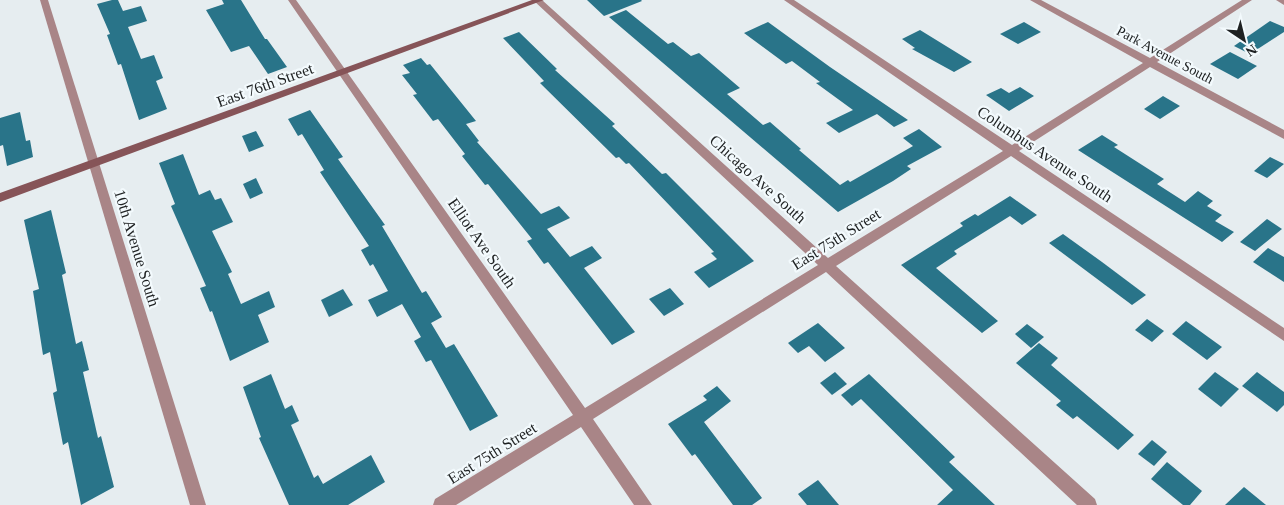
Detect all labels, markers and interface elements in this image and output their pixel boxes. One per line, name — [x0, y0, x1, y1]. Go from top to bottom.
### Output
north arrow — [1219, 15, 1269, 65]
street label: Park Avenue South — [1114, 23, 1216, 87]
text: N — [1243, 41, 1260, 59]
street label: East 76th Street — [214, 59, 316, 110]
street label: Columbus Avenue South — [974, 103, 1116, 205]
street label: Chicago Ave South — [706, 131, 809, 227]
street label: 10th Avenue South — [111, 187, 163, 309]
street label: Elliot Ave South — [445, 195, 519, 291]
street label: East 75th Street — [789, 205, 884, 273]
street label: East 75th Street — [445, 419, 540, 487]

